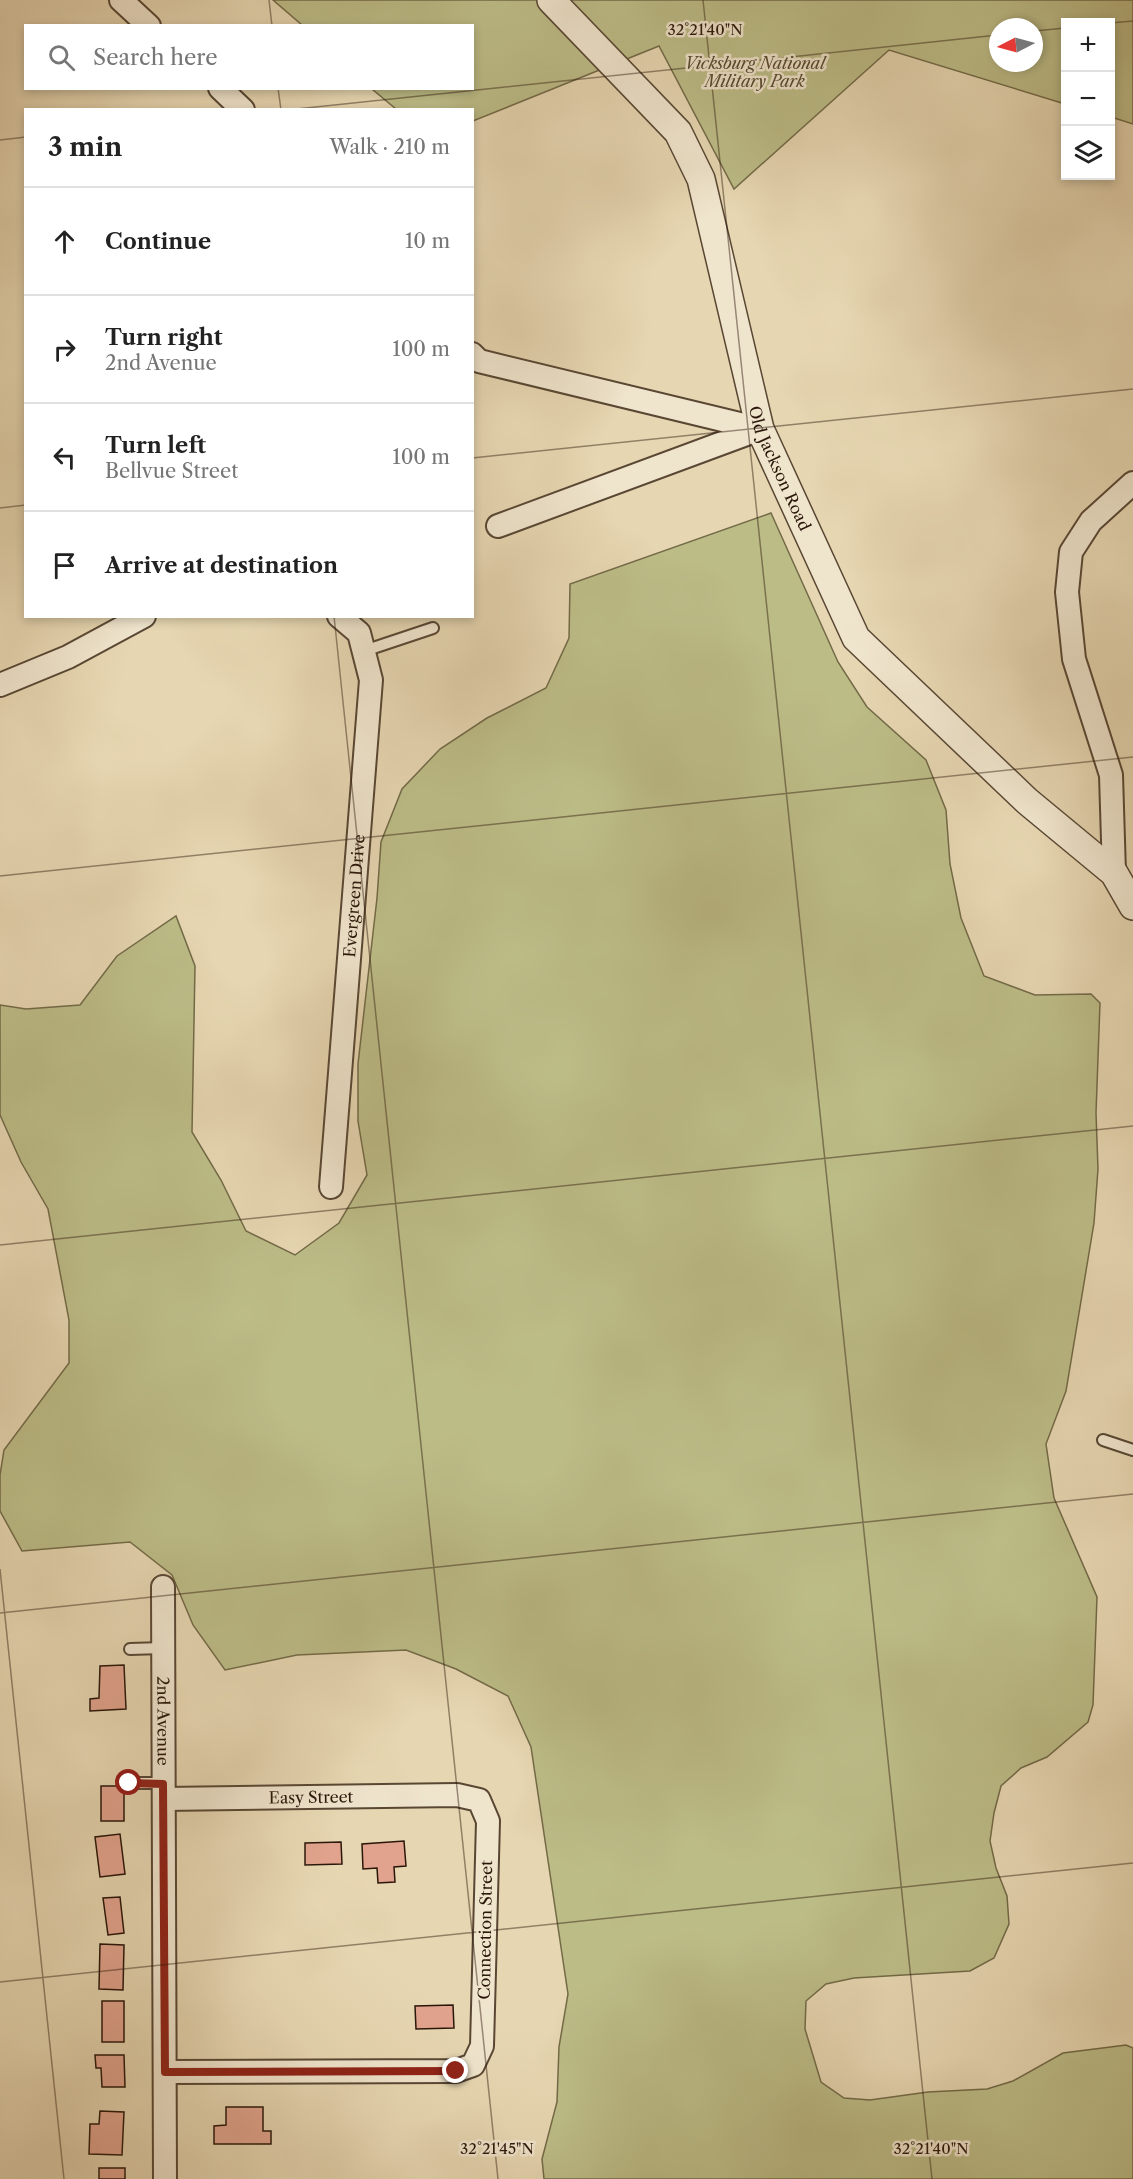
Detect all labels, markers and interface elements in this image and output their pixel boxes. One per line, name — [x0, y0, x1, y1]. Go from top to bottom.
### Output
north arrow — [989, 18, 1043, 72]
map controls — [1061, 18, 1115, 180]
button: + — [1061, 18, 1115, 72]
text: 32°21'40"N — [667, 20, 743, 39]
search box — [24, 24, 474, 90]
icon: search — [45, 41, 78, 74]
text: Search here — [93, 44, 218, 71]
park label: Vicksburg National Military Park — [685, 53, 827, 91]
button: − — [1061, 72, 1115, 126]
button: layers — [1061, 126, 1115, 180]
text: 3 min — [48, 131, 122, 163]
text: Walk · 210 m — [329, 135, 450, 159]
icon: ahead — [48, 225, 81, 258]
text: Continue — [105, 228, 211, 255]
text: 10 m — [405, 229, 450, 253]
text: Turn right — [105, 324, 223, 351]
icon: right — [48, 333, 81, 366]
text: 100 m — [392, 337, 450, 361]
text: 2nd Avenue — [105, 351, 217, 375]
street label: Old Jackson Road — [745, 404, 815, 534]
text: Turn left — [105, 432, 206, 459]
icon: left — [48, 441, 81, 474]
text: 100 m — [392, 445, 450, 469]
text: Bellvue Street — [105, 459, 238, 483]
icon: arrive — [48, 549, 81, 582]
text: Arrive at destination — [105, 552, 338, 579]
street label: Evergreen Drive — [339, 833, 369, 958]
street label: 2nd Avenue — [153, 1676, 174, 1766]
route start — [115, 1769, 141, 1795]
street label: Easy Street — [269, 1786, 354, 1808]
street label: Connection Street — [474, 1860, 496, 2000]
route end — [442, 2057, 468, 2083]
text: 32°21'45"N — [460, 2139, 534, 2158]
text: 32°21'40"N — [893, 2139, 969, 2158]

